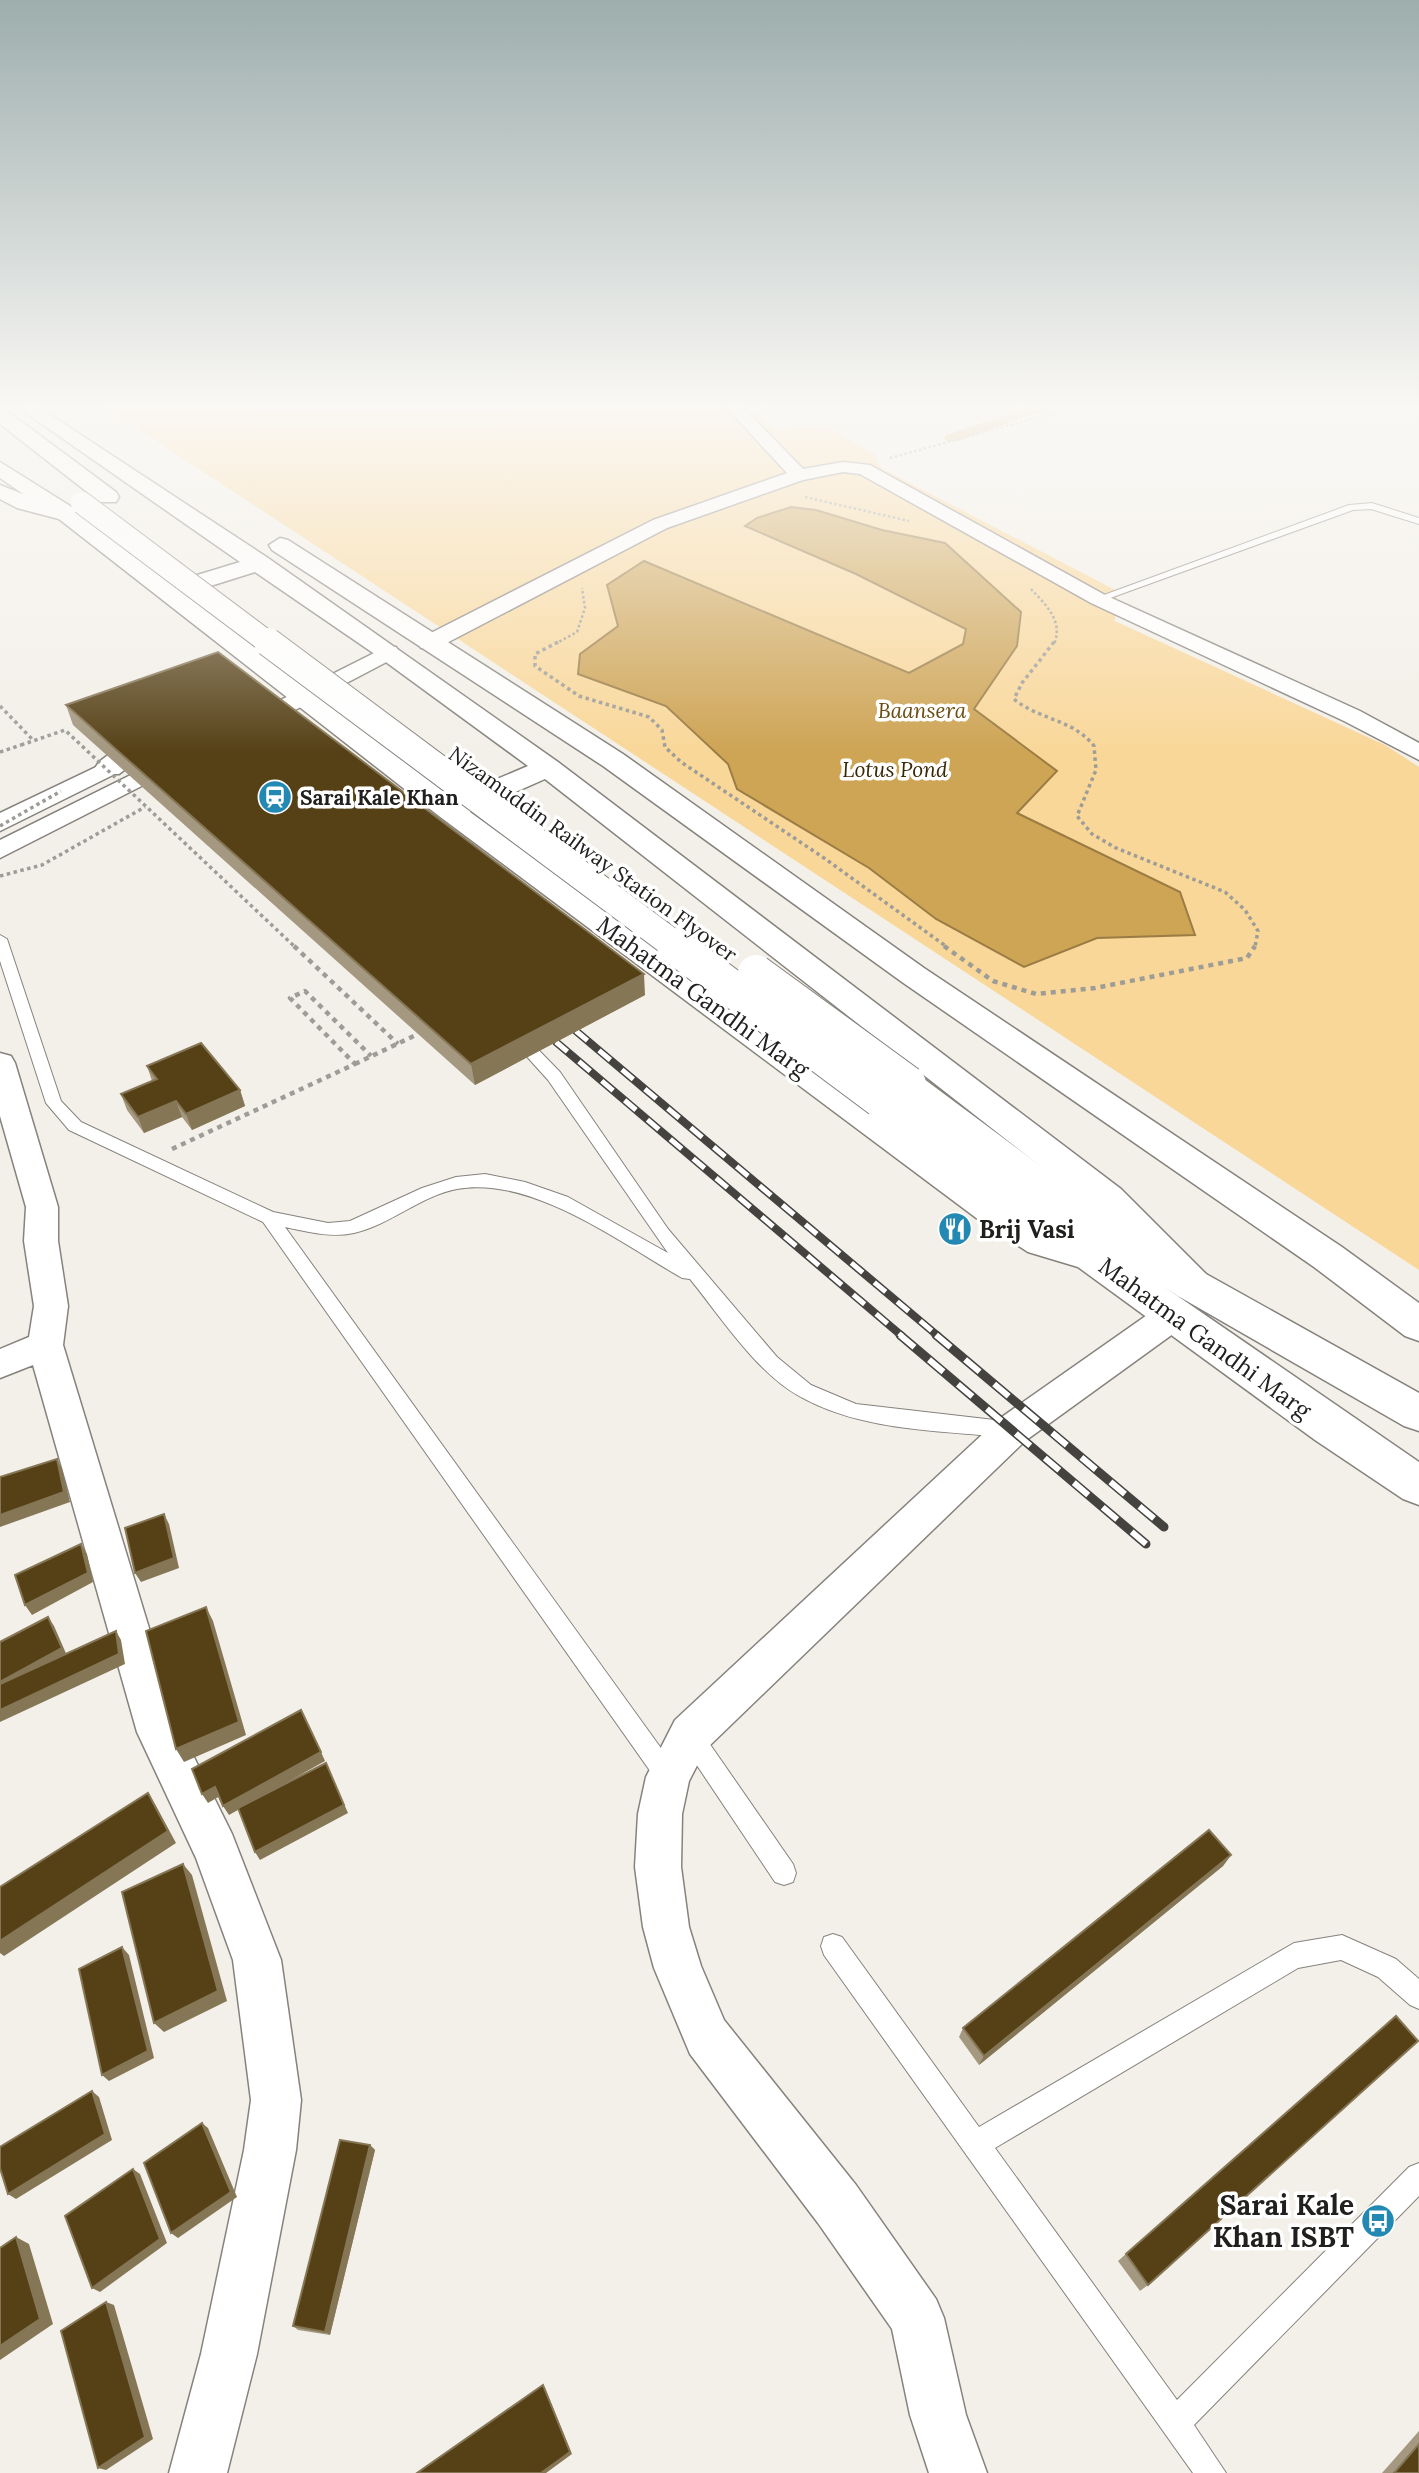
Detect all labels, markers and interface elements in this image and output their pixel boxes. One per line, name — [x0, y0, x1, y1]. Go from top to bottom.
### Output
park label: Baansera — [878, 697, 967, 724]
street label: Nizamuddin Railway Station Flyover — [444, 740, 742, 968]
water label: Lotus Pond — [842, 756, 948, 783]
station icon: Sarai Kale Khan — [256, 778, 294, 816]
place label: Sarai Kale Khan — [300, 784, 459, 811]
street label: Mahatma Gandhi Marg — [591, 909, 816, 1085]
restaurant icon: Brij Vasi — [936, 1210, 974, 1248]
place label: Brij Vasi — [979, 1214, 1075, 1245]
street label: Mahatma Gandhi Marg — [1093, 1250, 1318, 1426]
place label: Sarai Kale Khan ISBT — [1213, 2187, 1354, 2255]
bus stop icon: Sarai Kale Khan ISBT — [1359, 2202, 1397, 2240]

